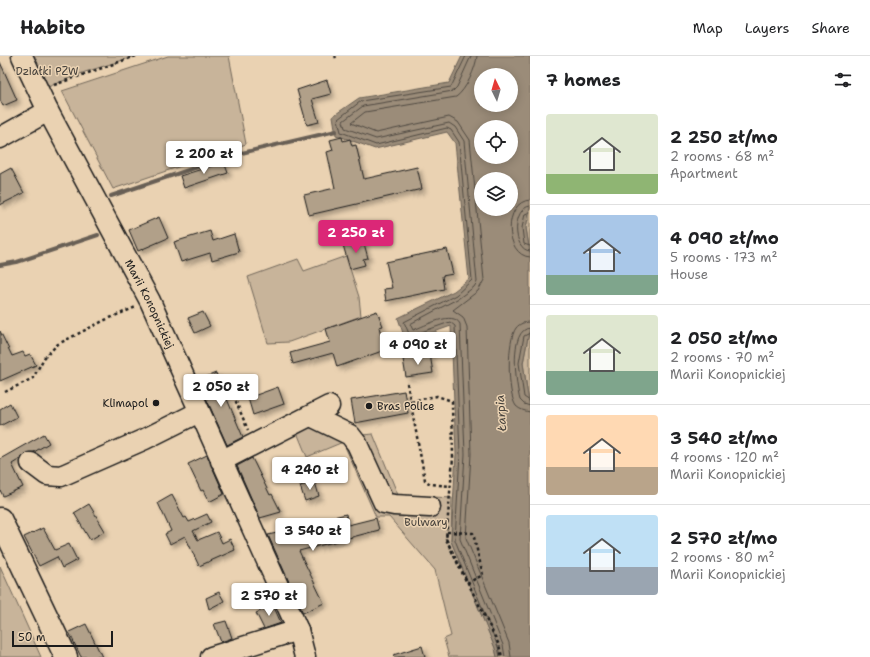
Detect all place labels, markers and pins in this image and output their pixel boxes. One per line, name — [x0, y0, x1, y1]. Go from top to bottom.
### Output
pin: 2 200 zł — [163, 141, 245, 175]
pin: 2 250 zł — [315, 220, 397, 254]
pin: 4 090 zł — [377, 332, 459, 366]
pin: 2 050 zł — [180, 374, 262, 408]
place label: Klimapol — [102, 396, 149, 411]
marker: Klimapol — [151, 398, 161, 408]
place label: Bras Police — [377, 399, 434, 414]
marker: Bras Police — [364, 401, 374, 411]
pin: 4 240 zł — [269, 457, 351, 491]
pin: 3 540 zł — [272, 518, 354, 552]
pin: 2 570 zł — [228, 583, 310, 617]

